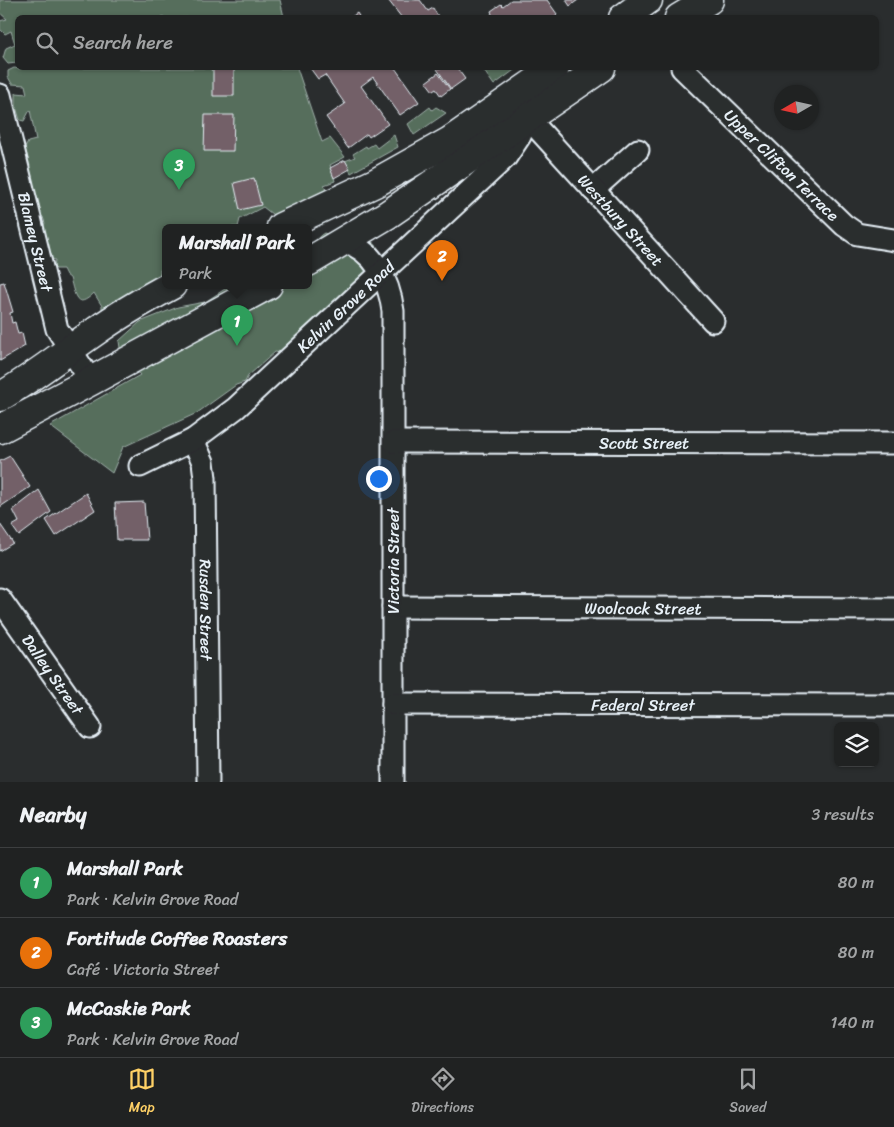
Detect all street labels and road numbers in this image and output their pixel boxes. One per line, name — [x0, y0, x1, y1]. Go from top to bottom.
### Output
street label: Upper Clifton Terrace — [717, 101, 847, 228]
street label: Westbury Street — [570, 167, 671, 273]
street label: Blamey Street — [10, 189, 62, 295]
street label: Kelvin Grove Road — [289, 252, 403, 360]
street label: Scott Street — [599, 428, 689, 457]
street label: Victoria Street — [379, 507, 408, 614]
street label: Rusden Street — [191, 559, 221, 661]
street label: Woolcock Street — [585, 593, 701, 623]
street label: Dalley Street — [14, 628, 92, 721]
street label: Federal Street — [591, 690, 695, 719]

